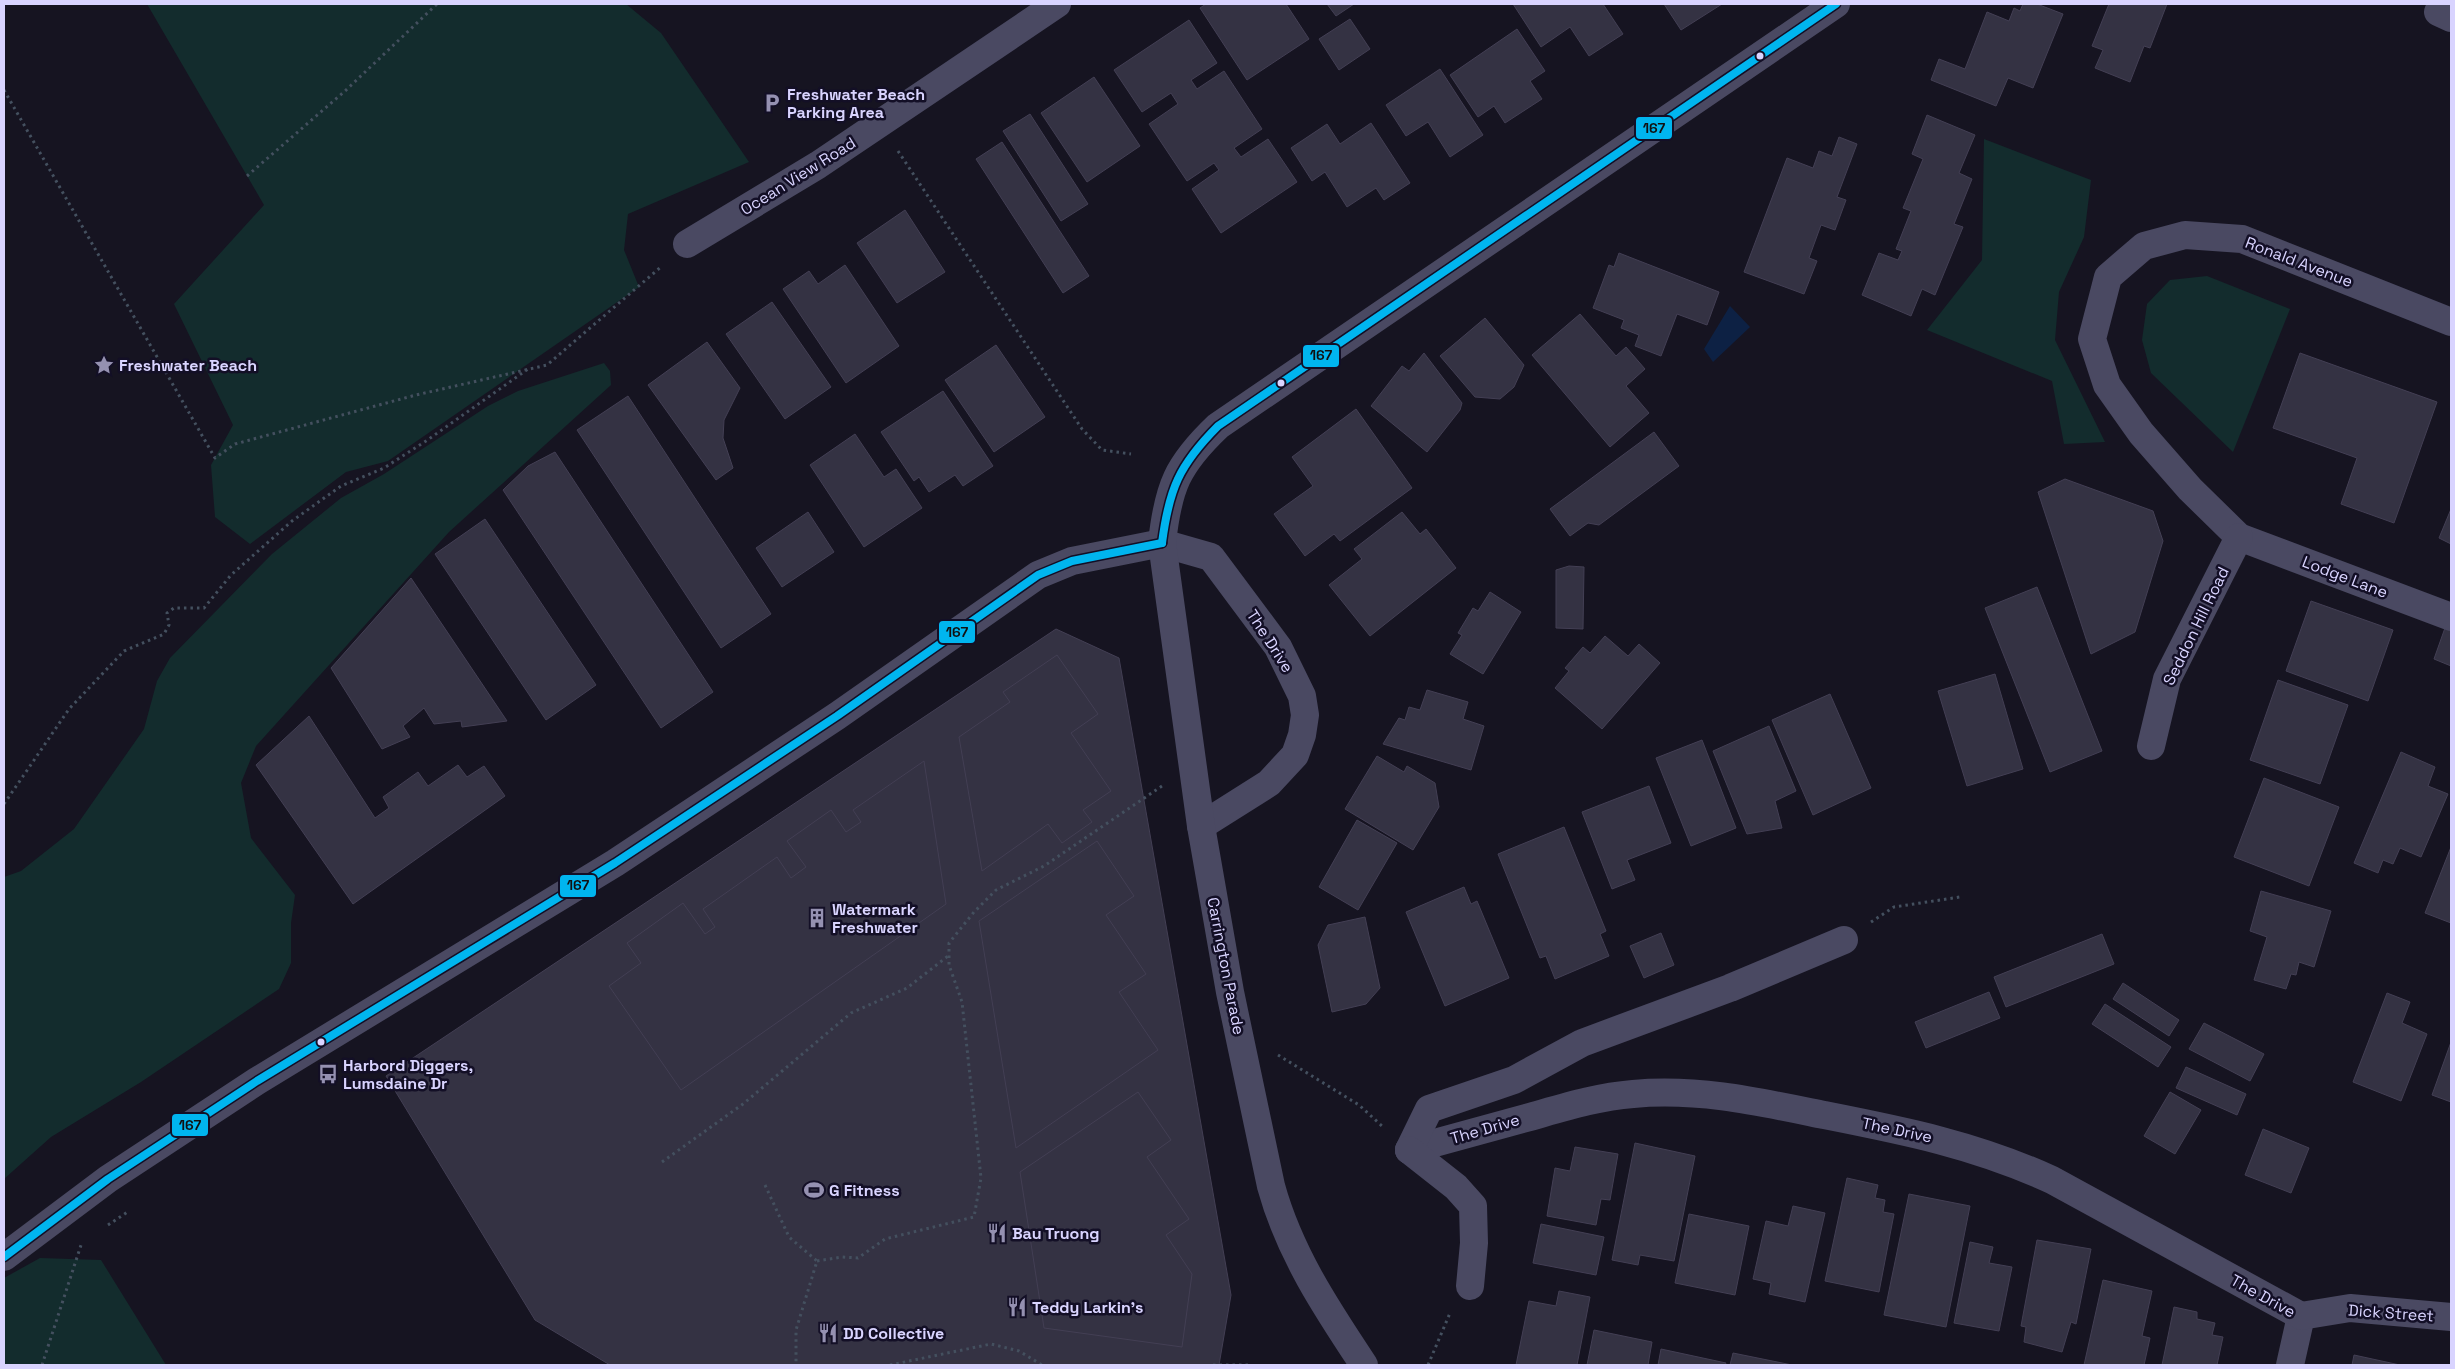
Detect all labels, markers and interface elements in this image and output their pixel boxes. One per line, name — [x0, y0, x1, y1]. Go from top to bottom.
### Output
unlabelled marker — [1755, 51, 1765, 61]
place label: Freshwater Beach Parking Area — [787, 84, 925, 123]
parking icon: Freshwater Beach Parking Area — [761, 92, 783, 114]
line badge: 167 — [1635, 116, 1673, 140]
text: 167 — [1643, 119, 1665, 137]
street label: Ocean View Road — [736, 132, 860, 220]
street label: Ronald Avenue — [2242, 232, 2356, 292]
line badge: 167 — [1302, 344, 1340, 368]
text: 167 — [1310, 346, 1332, 364]
place icon: Freshwater Beach — [93, 354, 115, 376]
place label: Freshwater Beach — [119, 355, 257, 376]
unlabelled marker — [1276, 378, 1286, 388]
street label: Lodge Lane — [2299, 551, 2391, 603]
street label: Seddon Hill Road — [2158, 563, 2234, 689]
street label: The Drive — [1242, 605, 1298, 677]
line badge: 167 — [938, 620, 976, 644]
text: 167 — [946, 623, 968, 641]
line badge: 167 — [559, 874, 597, 898]
text: 167 — [567, 876, 589, 894]
street label: Carrington Parade — [1202, 895, 1250, 1037]
place label: Watermark Freshwater — [832, 899, 918, 938]
building icon: Watermark Freshwater — [806, 907, 828, 929]
unlabelled marker — [316, 1037, 326, 1047]
place label: Harbord Diggers, Lumsdaine Dr — [343, 1055, 473, 1094]
bus stop icon: Harbord Diggers, Lumsdaine Dr — [317, 1063, 339, 1085]
street label: The Drive — [1448, 1109, 1522, 1149]
street label: The Drive — [1860, 1112, 1934, 1148]
line badge: 167 — [171, 1113, 209, 1137]
text: 167 — [179, 1116, 201, 1134]
sports icon: G Fitness — [803, 1179, 825, 1201]
place label: G Fitness — [829, 1180, 900, 1201]
restaurant icon: Bau Truong — [986, 1222, 1008, 1244]
place label: Bau Truong — [1012, 1223, 1099, 1244]
street label: The Drive — [2227, 1270, 2299, 1322]
restaurant icon: Teddy Larkin's — [1006, 1296, 1028, 1318]
place label: Teddy Larkin's — [1032, 1297, 1144, 1318]
street label: Dick Street — [2348, 1300, 2434, 1326]
restaurant icon: DD Collective — [817, 1322, 839, 1344]
place label: DD Collective — [843, 1323, 944, 1344]

